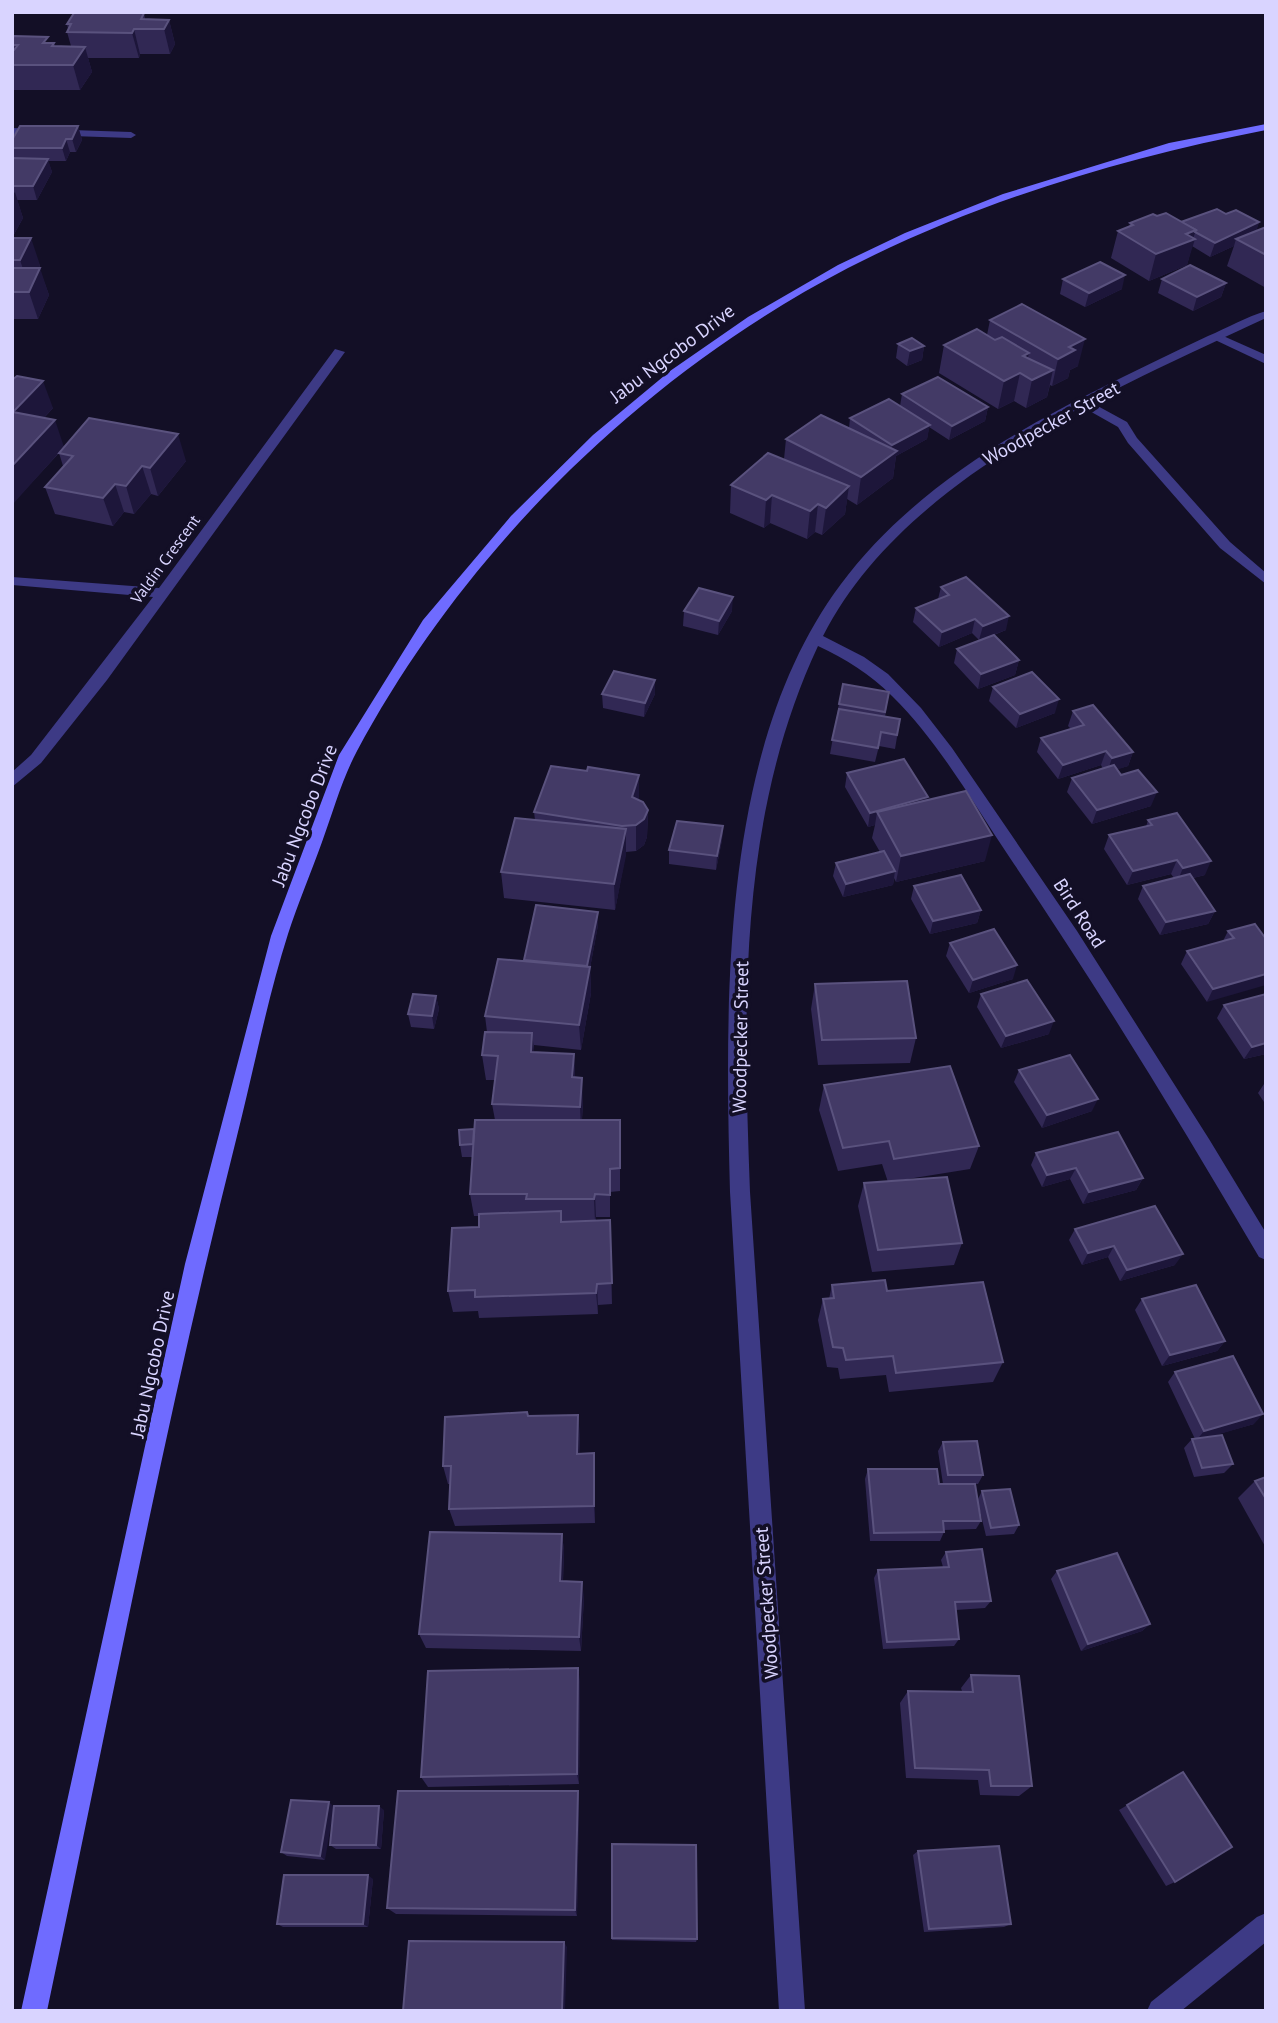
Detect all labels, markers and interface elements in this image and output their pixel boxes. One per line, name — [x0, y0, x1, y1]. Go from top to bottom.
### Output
street label: Jabu Ngcobo Drive — [604, 298, 739, 408]
street label: Woodpecker Street — [979, 375, 1124, 470]
street label: Valdin Crescent — [125, 510, 204, 608]
street label: Jabu Ngcobo Drive — [266, 741, 342, 890]
street label: Bird Road — [1049, 874, 1111, 952]
street label: Woodpecker Street — [727, 960, 753, 1113]
street label: Jabu Ngcobo Drive — [124, 1288, 179, 1441]
street label: Woodpecker Street — [749, 1526, 783, 1680]

